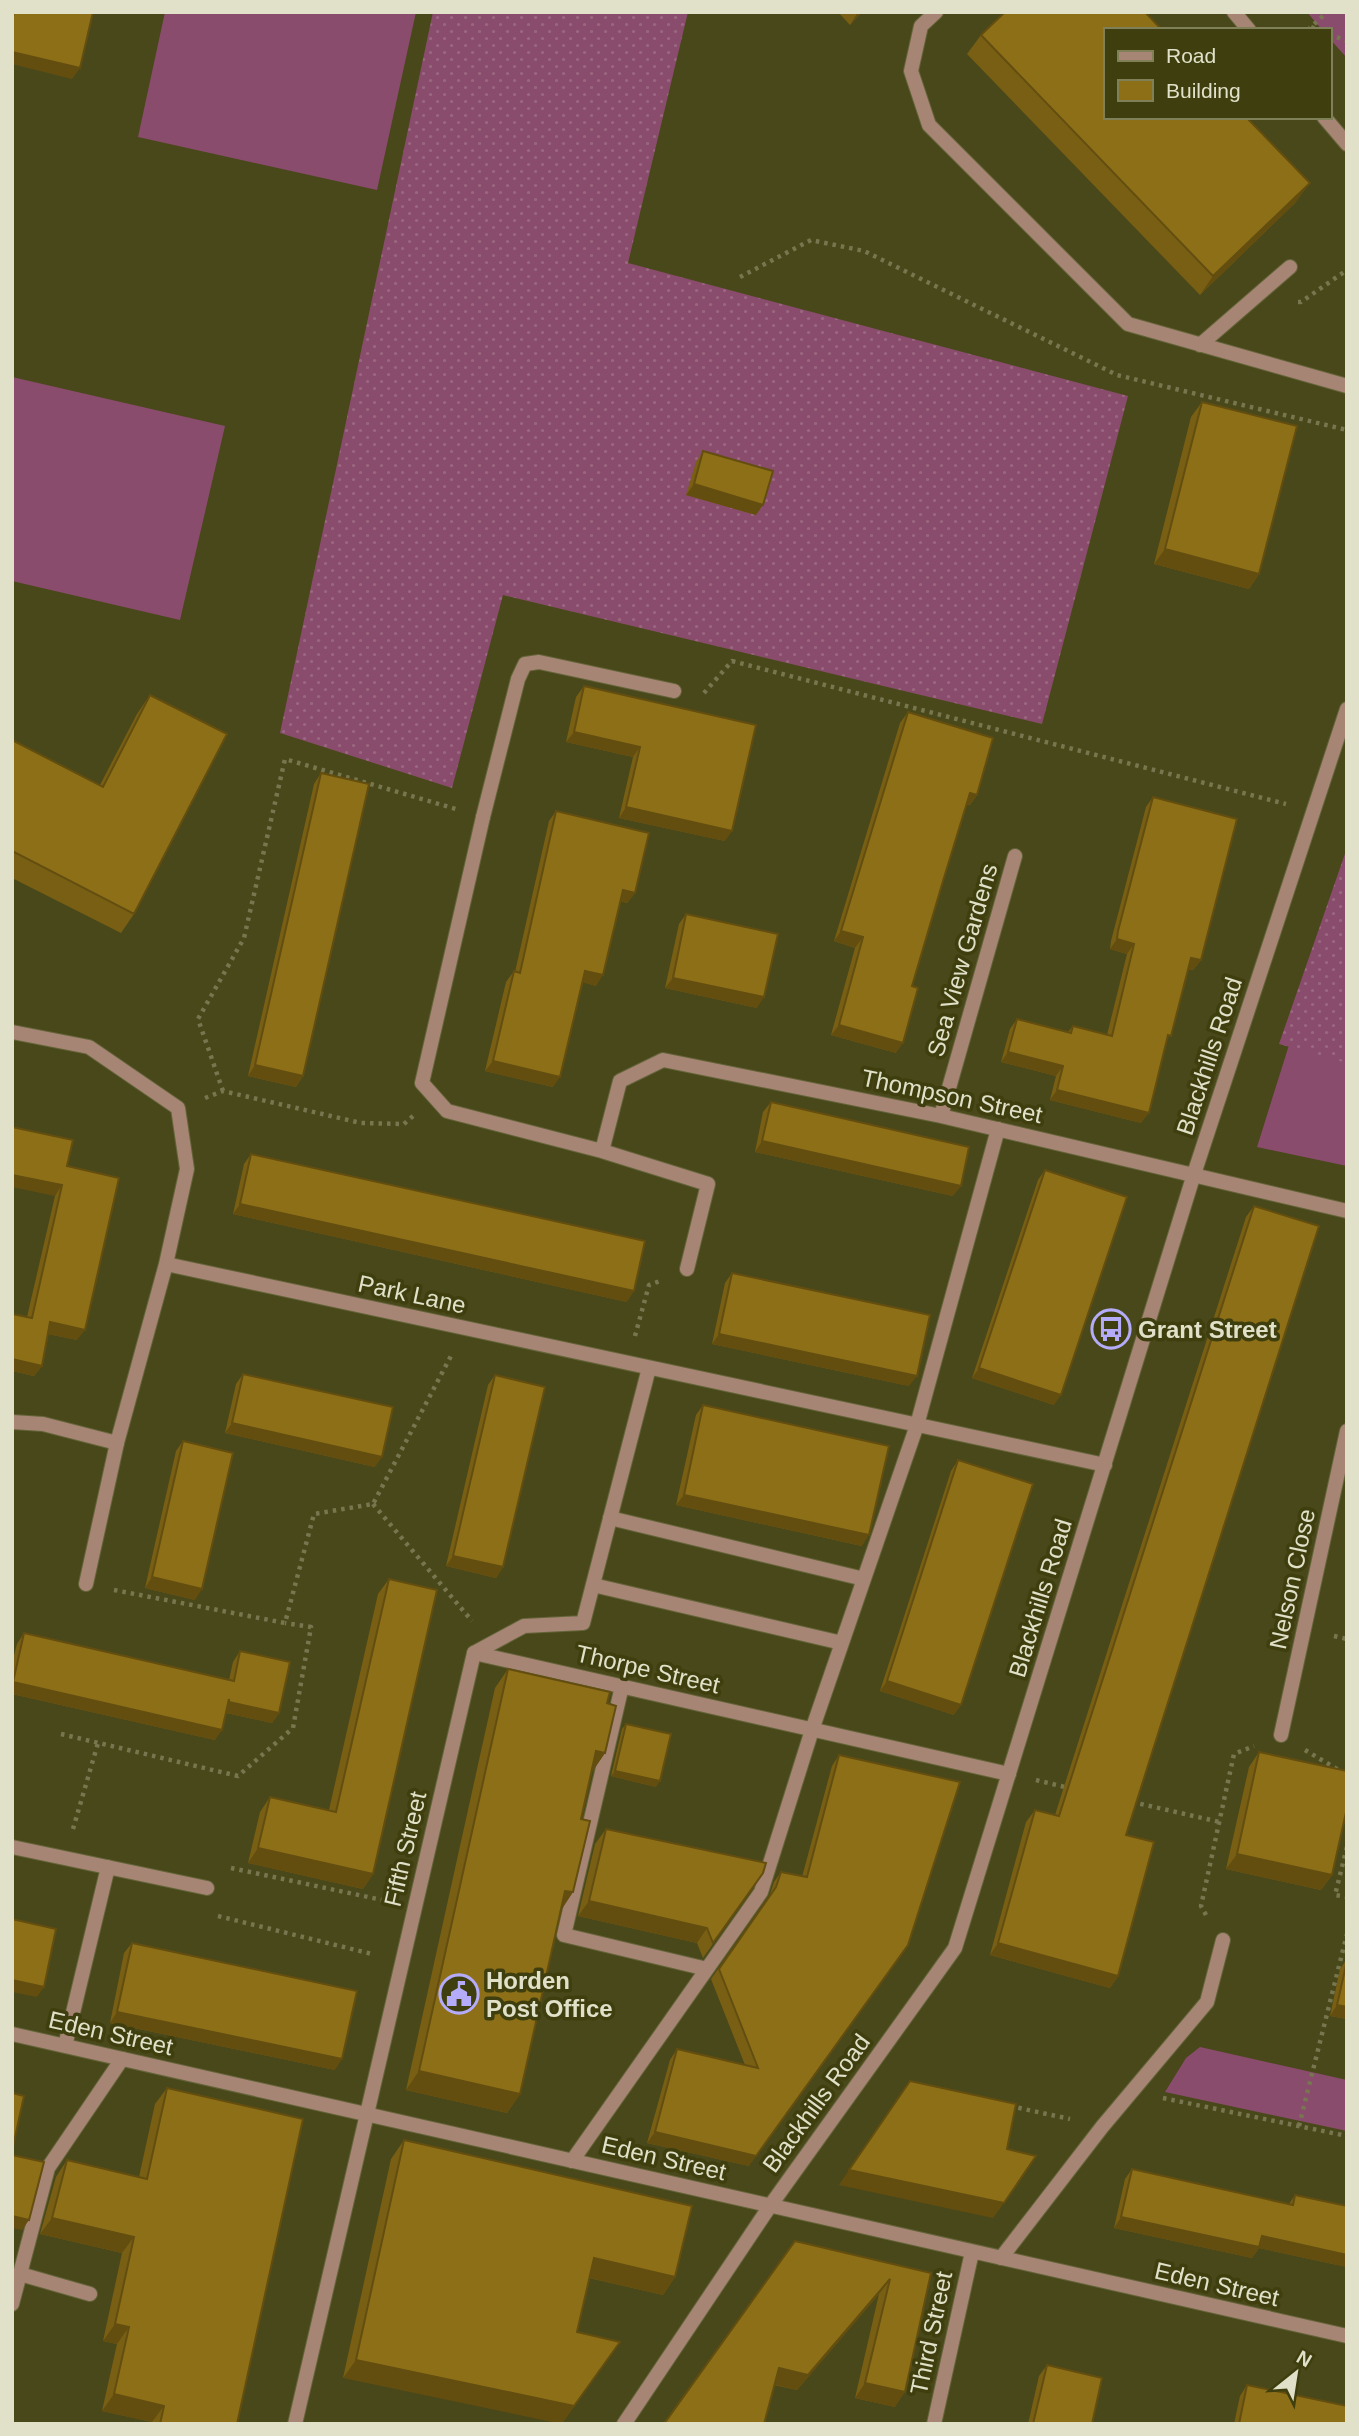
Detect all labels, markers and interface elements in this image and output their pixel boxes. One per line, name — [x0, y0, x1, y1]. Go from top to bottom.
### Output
legend — [1104, 28, 1331, 119]
text: Road — [1166, 44, 1216, 67]
text: Building — [1166, 79, 1241, 102]
street label: Sea View Gardens — [922, 860, 1002, 1060]
street label: Blackhills Road — [1171, 974, 1247, 1138]
street label: Thompson Street — [859, 1064, 1045, 1128]
street label: Park Lane — [356, 1269, 468, 1319]
bus stop icon: Grant Street — [1090, 1308, 1132, 1350]
place label: Grant Street — [1138, 1316, 1277, 1343]
street label: Nelson Close — [1264, 1506, 1320, 1652]
street label: Blackhills Road — [1003, 1516, 1077, 1680]
street label: Thorpe Street — [573, 1639, 723, 1699]
street label: Fifth Street — [379, 1788, 431, 1909]
place label: Horden Post Office — [486, 1967, 613, 2022]
public building icon: Horden Post Office — [438, 1973, 480, 2015]
street label: Eden Street — [46, 2006, 176, 2060]
street label: Blackhills Road — [757, 2029, 875, 2177]
street label: Eden Street — [599, 2131, 729, 2185]
street label: Eden Street — [1152, 2257, 1282, 2311]
street label: Third Street — [905, 2269, 957, 2397]
north arrow — [1261, 2338, 1331, 2408]
text: N — [1293, 2346, 1315, 2371]

